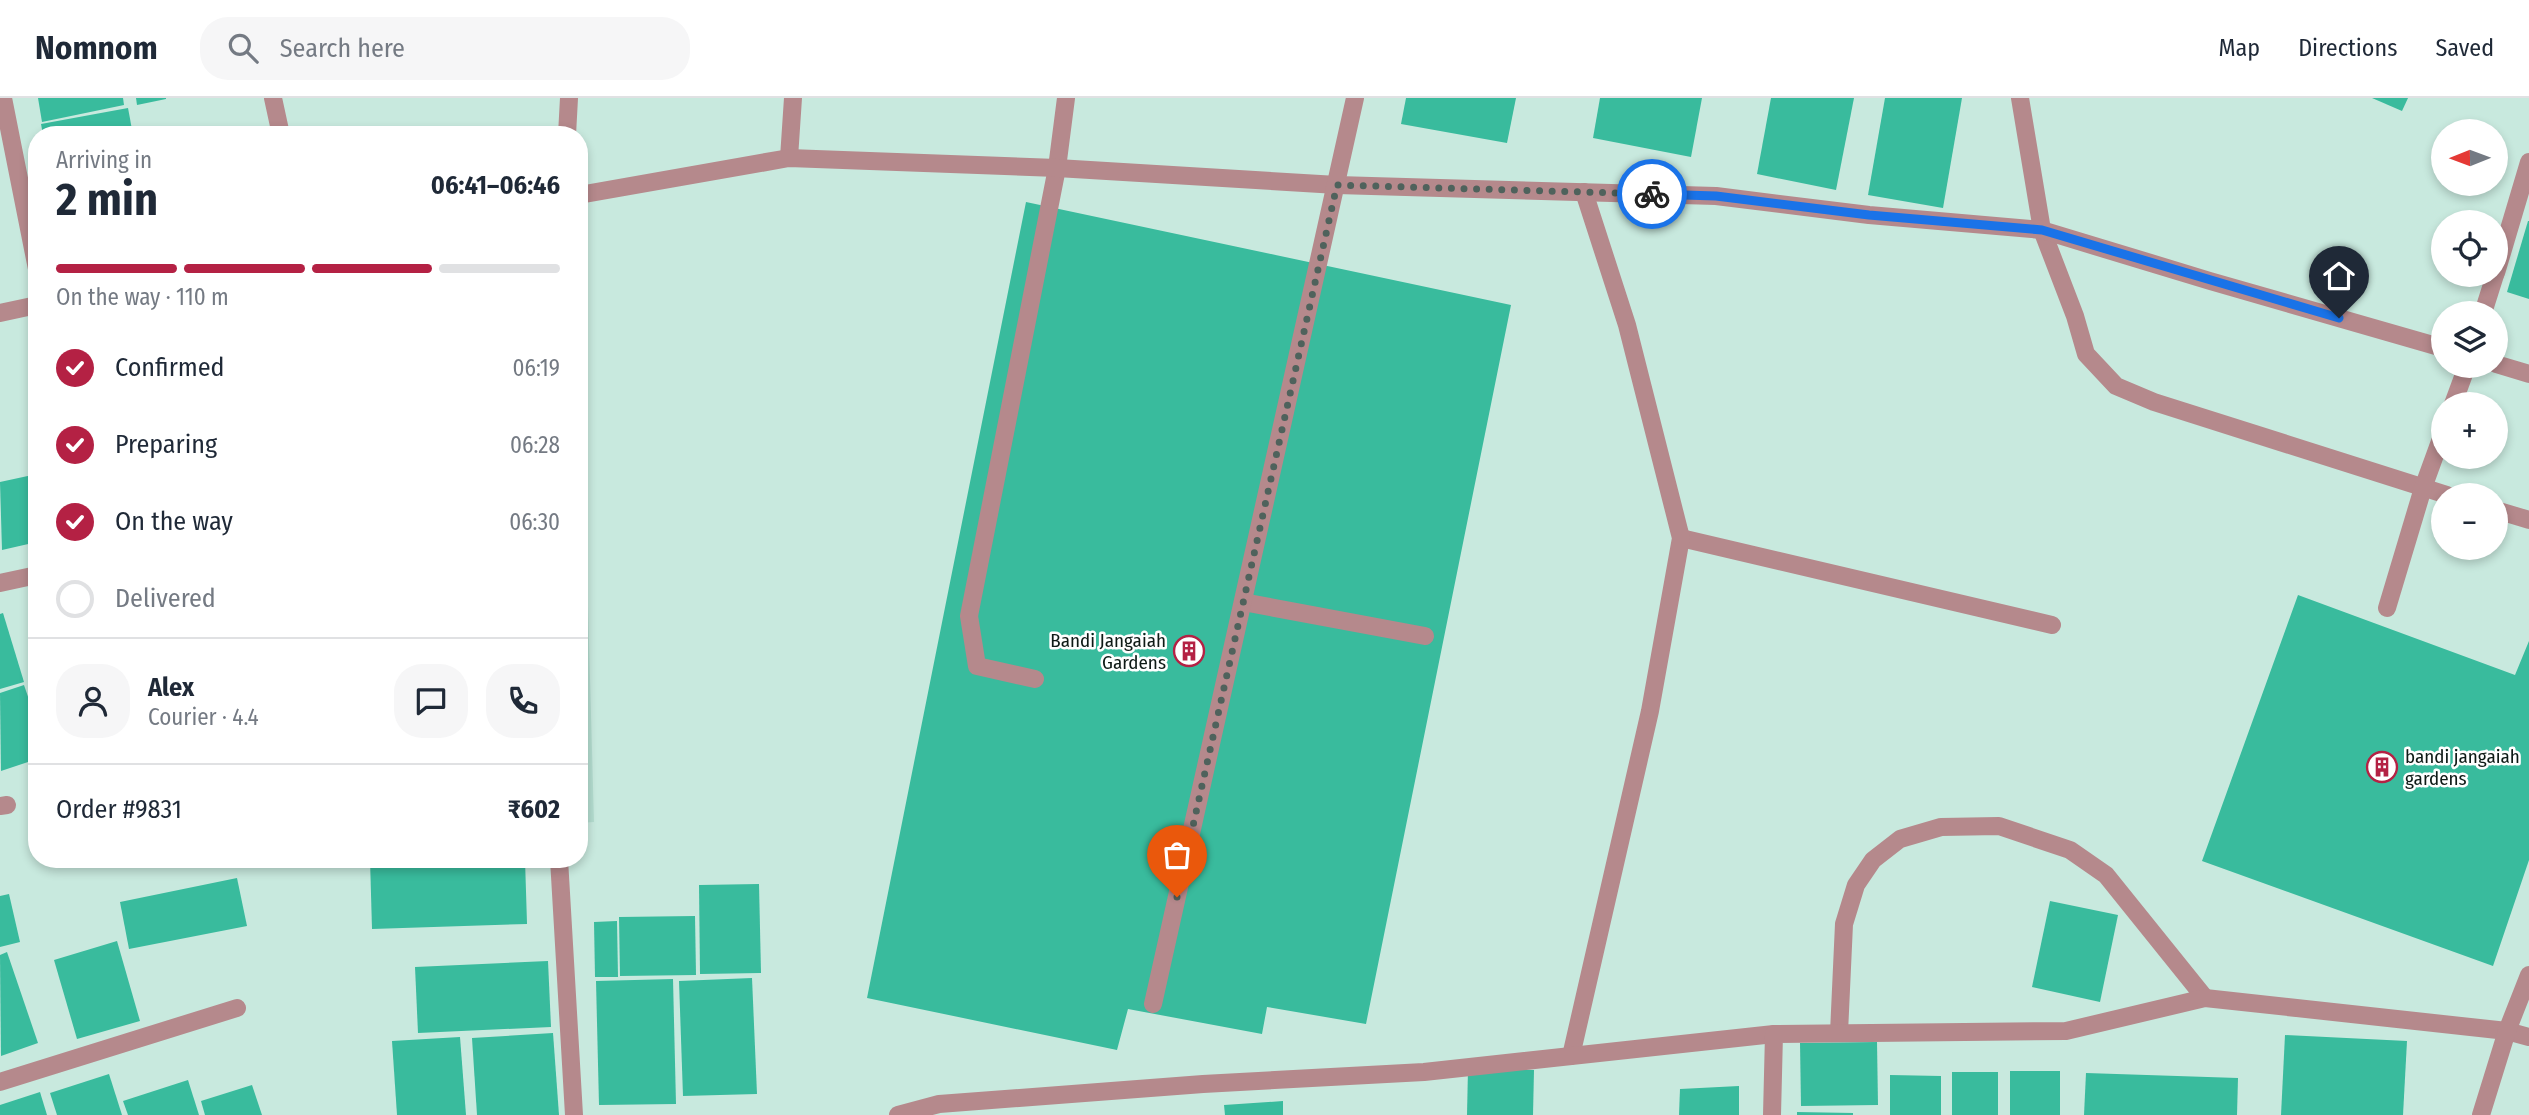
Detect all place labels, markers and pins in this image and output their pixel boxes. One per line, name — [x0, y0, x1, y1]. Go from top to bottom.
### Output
pin — [2309, 246, 2369, 318]
place label: Bandi Jangaiah Gardens — [1050, 629, 1166, 674]
building icon: Bandi Jangaiah Gardens — [1172, 634, 1206, 668]
place label: bandi jangaiah gardens — [2405, 745, 2520, 790]
building icon: bandi jangaiah gardens — [2365, 750, 2399, 784]
pin — [1147, 825, 1207, 897]

